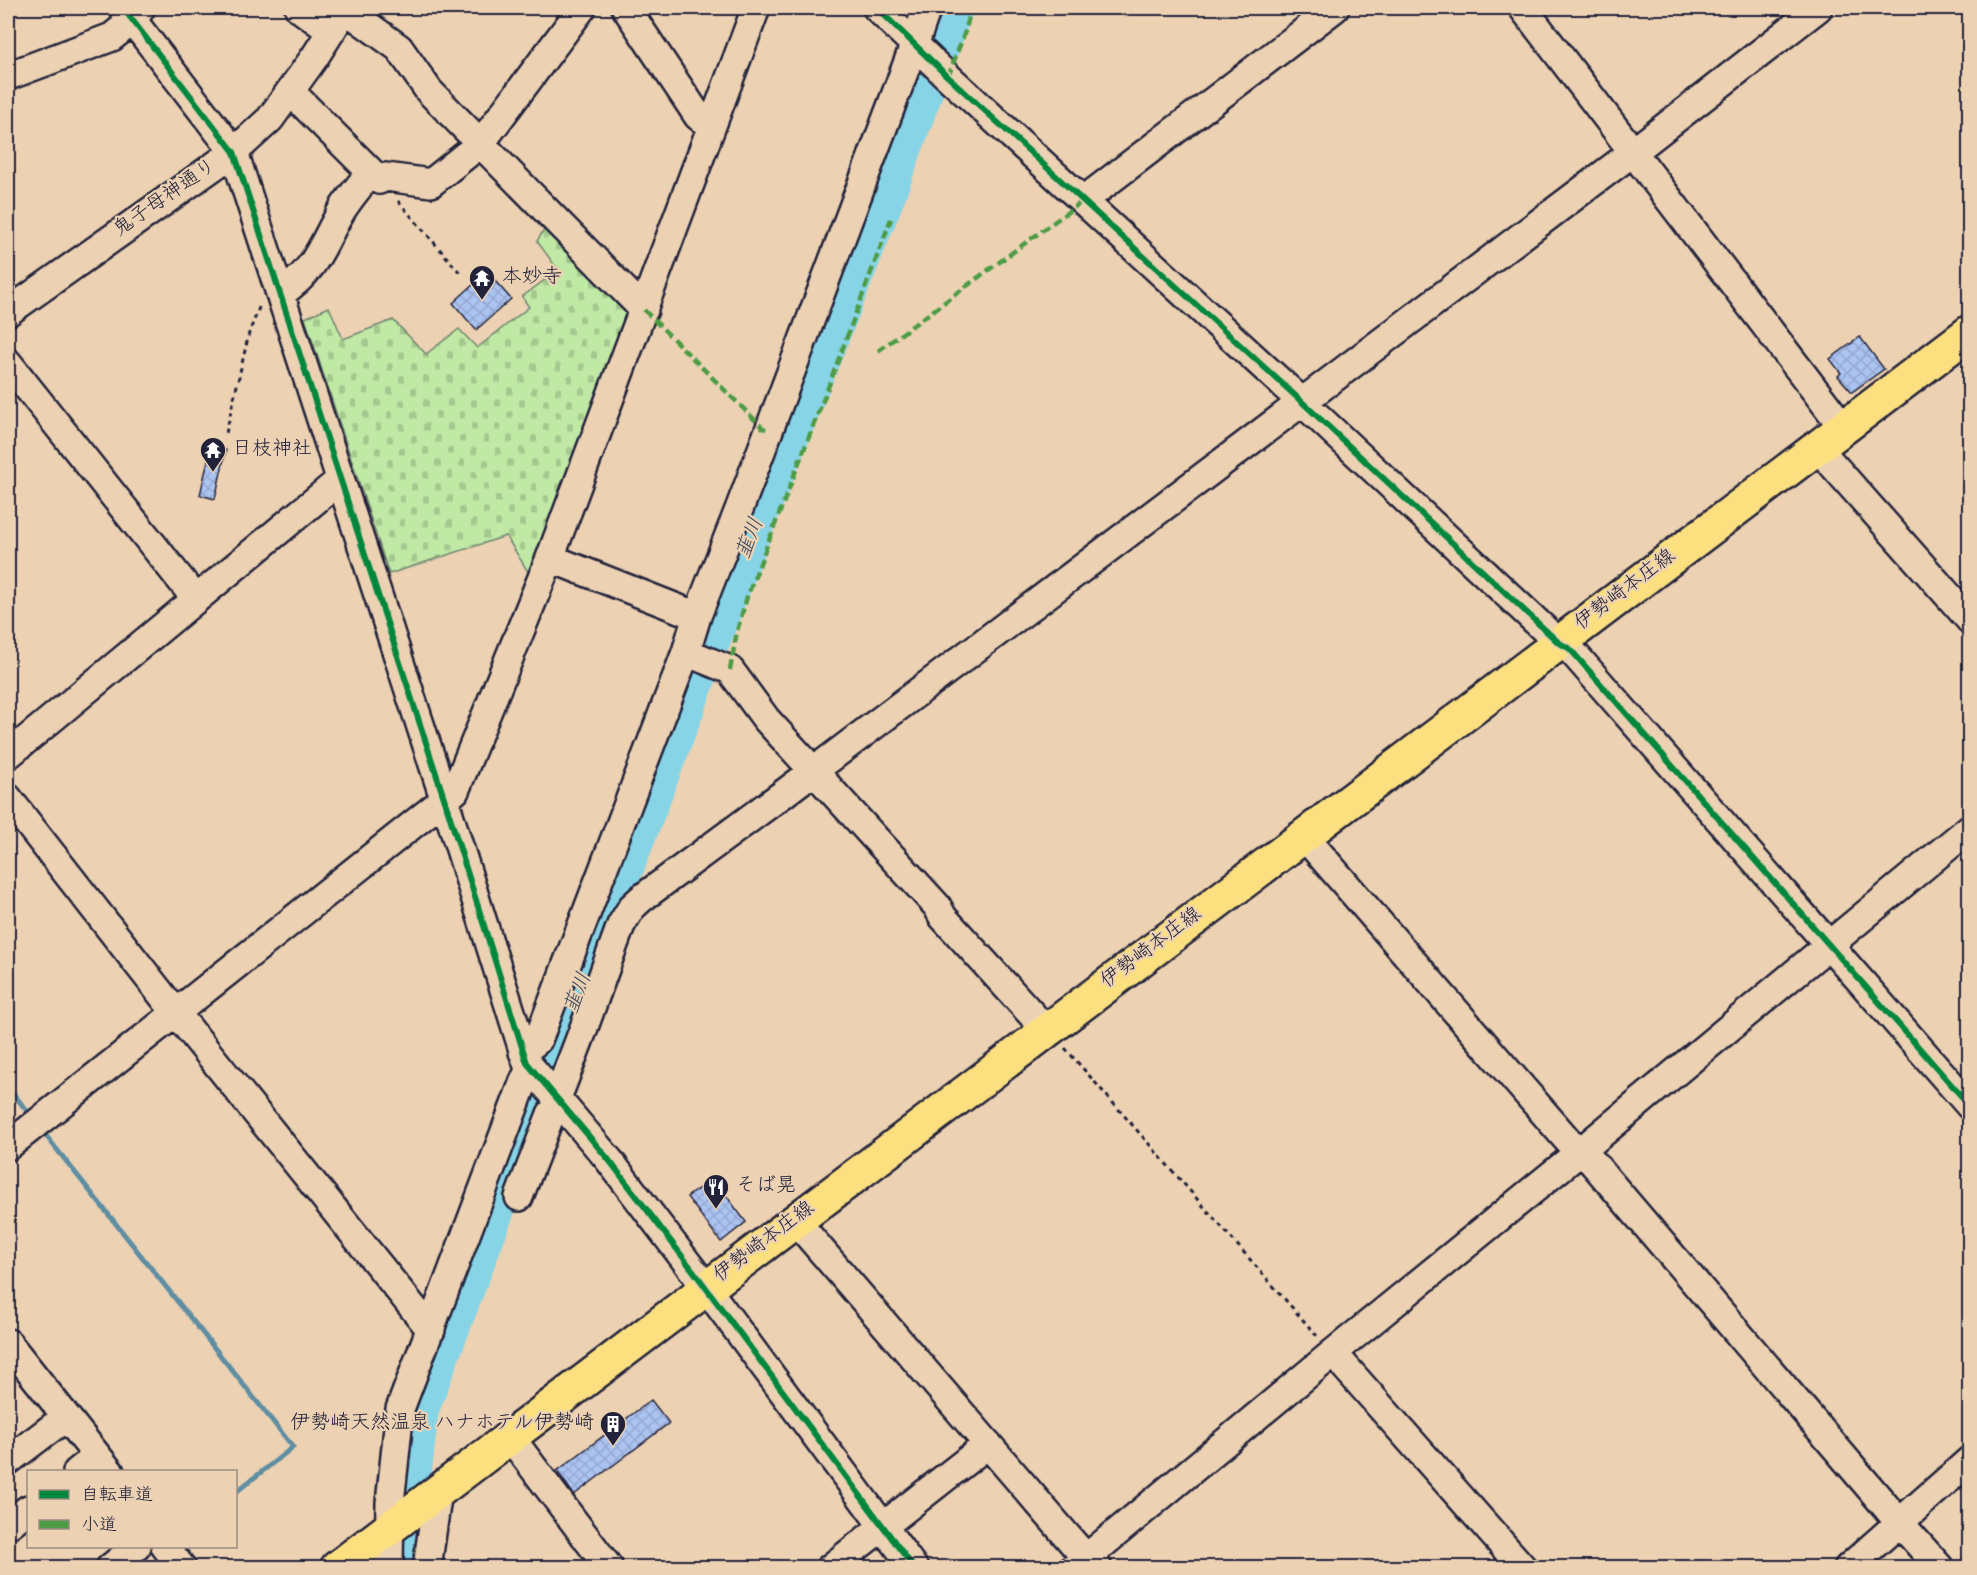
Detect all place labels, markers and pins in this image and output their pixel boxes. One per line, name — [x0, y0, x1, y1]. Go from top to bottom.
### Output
temple icon: 本妙寺 — [467, 263, 497, 301]
place label: 本妙寺 — [502, 265, 562, 290]
temple icon: 日枝神社 — [198, 435, 228, 473]
place label: 日枝神社 — [232, 437, 312, 462]
restaurant icon: そば晃 — [701, 1172, 731, 1210]
place label: そば晃 — [736, 1175, 796, 1199]
building icon: 伊勢崎天然温泉 ハナホテル伊勢崎 — [598, 1409, 628, 1447]
place label: 伊勢崎天然温泉 ハナホテル伊勢崎 — [290, 1411, 594, 1436]

